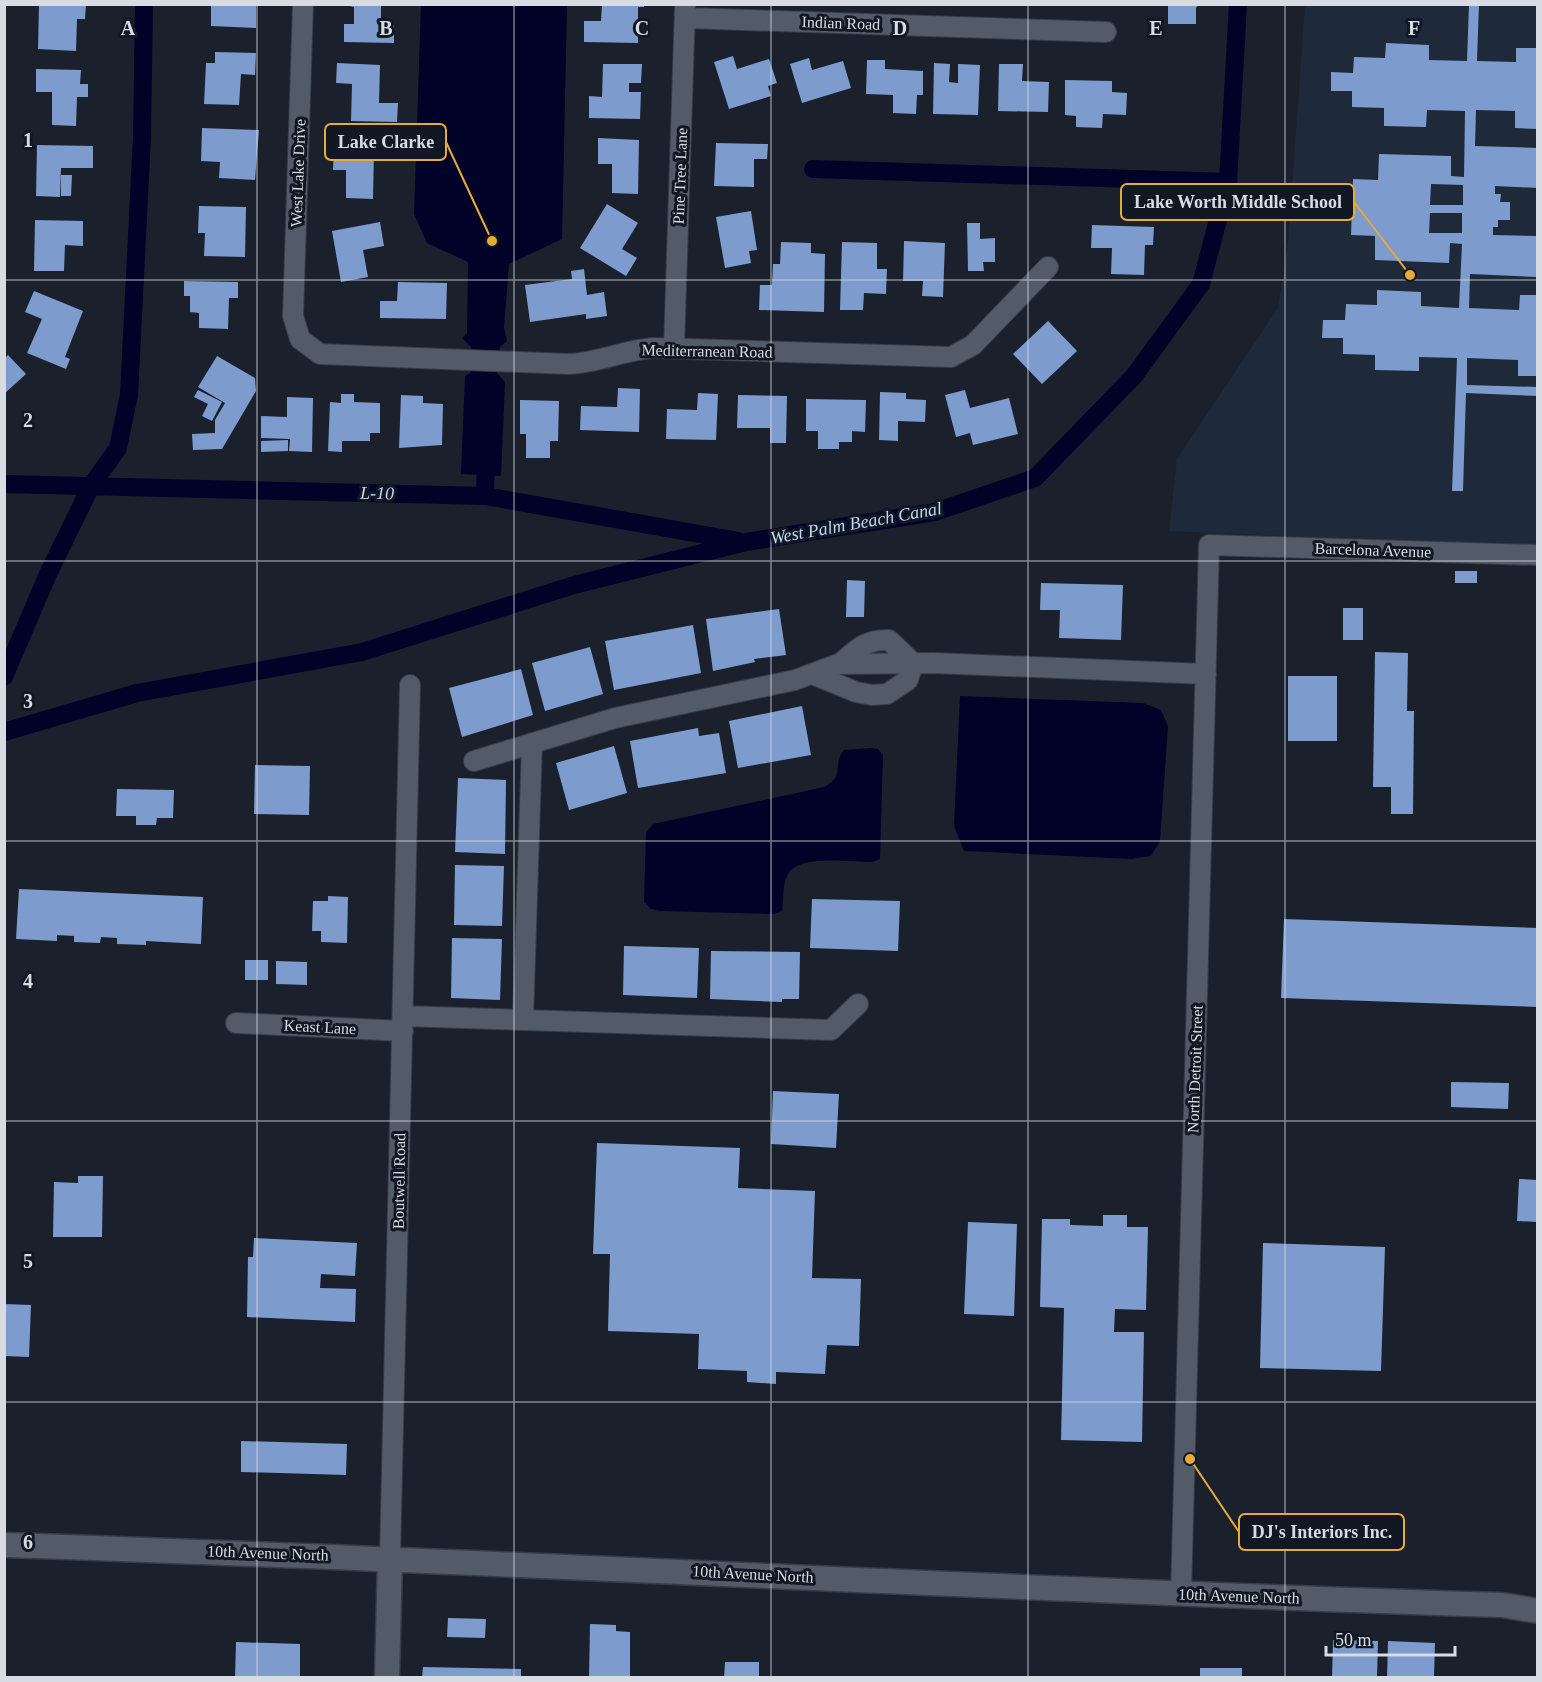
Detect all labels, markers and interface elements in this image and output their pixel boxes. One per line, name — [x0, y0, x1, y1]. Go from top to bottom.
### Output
street label: Indian Road — [801, 13, 881, 33]
text: A — [121, 17, 136, 39]
text: B — [379, 17, 393, 39]
text: C — [635, 17, 649, 39]
text: D — [893, 17, 907, 39]
text: E — [1149, 17, 1163, 39]
text: F — [1408, 17, 1420, 39]
street label: West Lake Drive — [288, 119, 308, 227]
callout: Lake Clarke — [325, 124, 446, 160]
street label: Pine Tree Lane — [670, 127, 690, 225]
text: 1 — [23, 129, 33, 151]
text: Lake Clarke — [338, 132, 434, 152]
callout: Lake Worth Middle School — [1121, 184, 1354, 220]
text: Lake Worth Middle School — [1134, 192, 1342, 212]
street label: Mediterranean Road — [641, 341, 773, 361]
text: 2 — [23, 409, 33, 431]
water label: L-10 — [359, 483, 394, 503]
water label: West Palm Beach Canal — [769, 498, 943, 548]
street label: Barcelona Avenue — [1314, 539, 1432, 561]
text: 3 — [23, 690, 33, 712]
text: 4 — [23, 970, 33, 992]
street label: North Detroit Street — [1184, 1004, 1206, 1133]
street label: Keast Lane — [283, 1017, 357, 1037]
street label: Boutwell Road — [390, 1133, 408, 1229]
text: 5 — [23, 1250, 33, 1272]
callout: DJ's Interiors Inc. — [1239, 1514, 1404, 1550]
text: DJ's Interiors Inc. — [1252, 1522, 1392, 1542]
text: 6 — [23, 1531, 33, 1553]
street label: 10th Avenue North — [207, 1542, 329, 1564]
street label: 10th Avenue North — [692, 1562, 814, 1586]
street label: 10th Avenue North — [1178, 1585, 1300, 1607]
scale bar — [1326, 1619, 1455, 1657]
text: 50 m — [1335, 1630, 1372, 1650]

